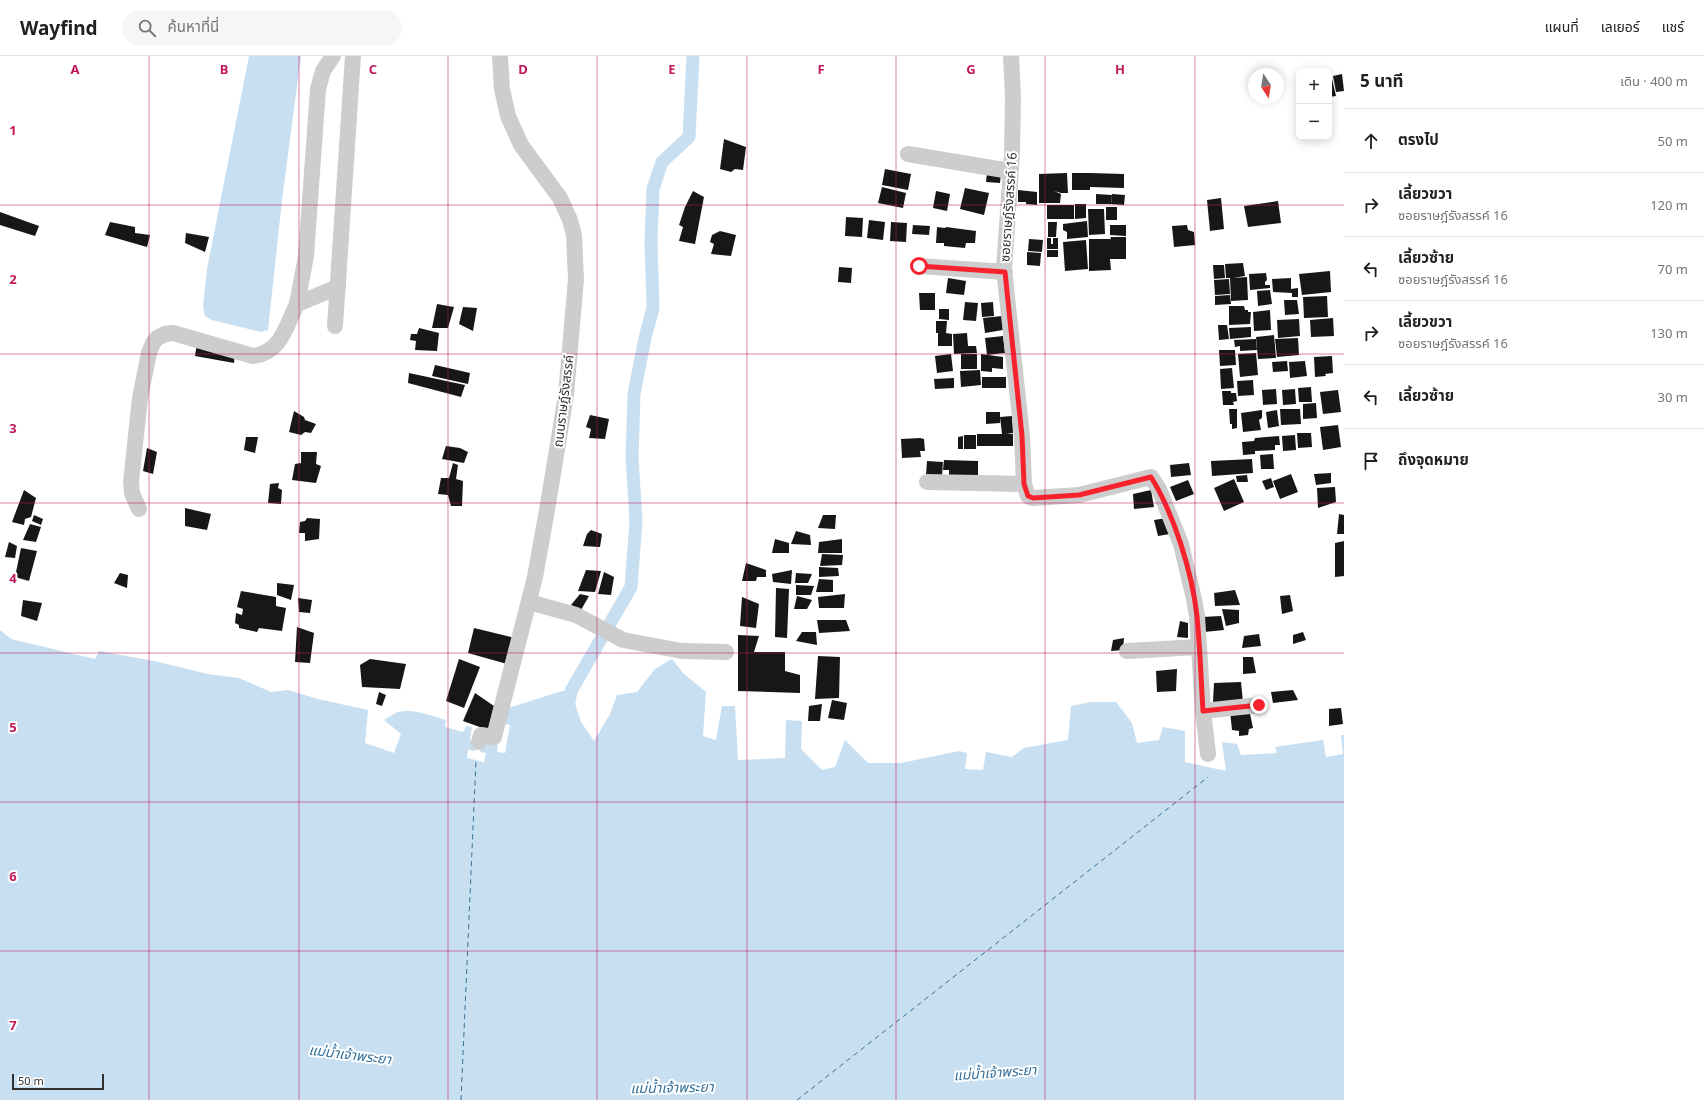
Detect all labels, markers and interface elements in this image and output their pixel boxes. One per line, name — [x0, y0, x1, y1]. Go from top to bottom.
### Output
search box — [122, 10, 402, 46]
text: Wayfind — [20, 15, 98, 41]
text: ค้นหาที่นี่ — [168, 16, 219, 36]
icon: search — [136, 17, 158, 39]
text: แผนที่ — [1545, 17, 1579, 36]
text: เลเยอร์ — [1601, 17, 1640, 36]
text: แชร์ — [1662, 17, 1684, 36]
text: A — [71, 60, 80, 78]
text: B — [220, 60, 228, 78]
text: C — [369, 60, 377, 78]
text: D — [518, 60, 528, 78]
text: E — [668, 60, 676, 78]
text: F — [817, 60, 825, 78]
text: G — [966, 60, 976, 78]
text: H — [1115, 60, 1125, 78]
north arrow — [1248, 68, 1284, 104]
map controls — [1296, 68, 1332, 140]
button: + — [1296, 68, 1332, 104]
text: 5 นาที — [1360, 69, 1403, 92]
text: เดิน · 400 m — [1620, 72, 1688, 90]
button: − — [1296, 104, 1332, 140]
text: 1 — [9, 121, 17, 139]
text: ตรงไป — [1398, 129, 1439, 149]
icon: ahead — [1360, 130, 1382, 152]
text: 50 m — [1658, 132, 1688, 150]
street label: ซอยราษฎ์รังสรรค์ 16 — [995, 152, 1021, 262]
text: เลี้ยวขวา — [1398, 183, 1452, 203]
icon: right — [1360, 194, 1382, 216]
text: 120 m — [1650, 196, 1688, 214]
text: ซอยราษฎ์รังสรรค์ 16 — [1398, 206, 1508, 224]
text: เลี้ยวซ้าย — [1398, 247, 1454, 267]
route start — [910, 257, 928, 275]
icon: left — [1360, 258, 1382, 280]
text: 70 m — [1658, 260, 1688, 278]
text: 2 — [9, 270, 17, 288]
text: ซอยราษฎ์รังสรรค์ 16 — [1398, 270, 1508, 288]
text: เลี้ยวขวา — [1398, 311, 1452, 331]
icon: right — [1360, 322, 1382, 344]
text: 130 m — [1650, 324, 1688, 342]
text: ซอยราษฎ์รังสรรค์ 16 — [1398, 334, 1508, 352]
street label: ถนนราษฎ์รังสรรค์ — [548, 354, 578, 448]
text: เลี้ยวซ้าย — [1398, 385, 1454, 405]
icon: left — [1360, 386, 1382, 408]
text: 30 m — [1658, 388, 1688, 406]
text: 3 — [9, 419, 17, 437]
text: ถึงจุดหมาย — [1398, 449, 1469, 469]
icon: arrive — [1360, 450, 1382, 472]
text: 4 — [9, 569, 17, 587]
route end — [1250, 696, 1268, 714]
text: 5 — [9, 718, 17, 736]
text: 6 — [9, 867, 17, 885]
text: 7 — [9, 1016, 17, 1034]
water label: แม่น้ำเจ้าพระยา — [308, 1040, 394, 1069]
water label: แม่น้ำเจ้าพระยา — [953, 1060, 1038, 1084]
scale bar — [12, 1072, 104, 1091]
text: 50 m — [18, 1073, 44, 1088]
water label: แม่น้ำเจ้าพระยา — [630, 1077, 715, 1097]

